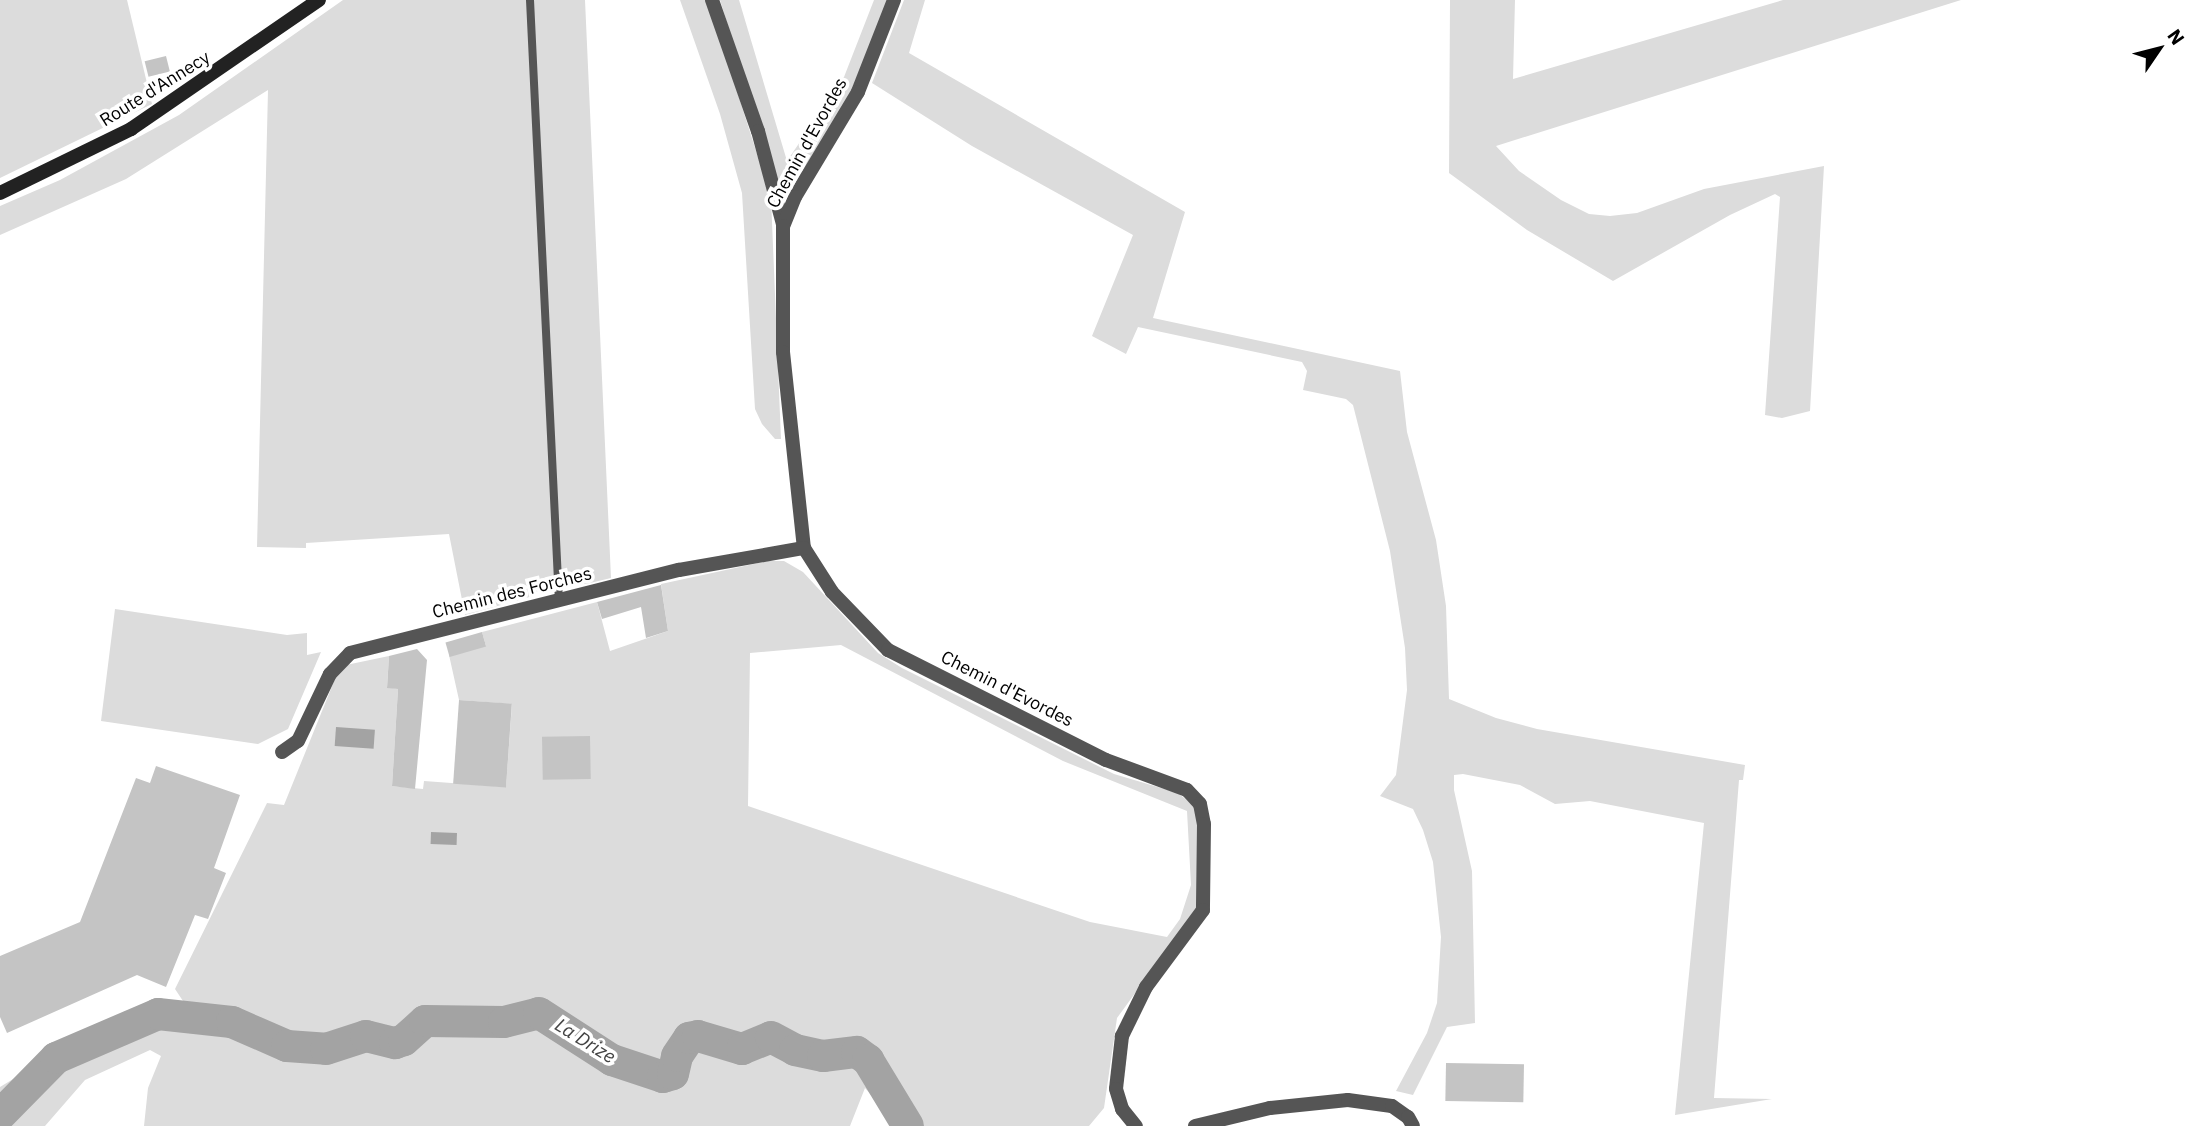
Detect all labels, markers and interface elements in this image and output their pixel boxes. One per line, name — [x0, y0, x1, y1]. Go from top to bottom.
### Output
north arrow — [2124, 14, 2194, 84]
text: N — [2162, 24, 2190, 49]
street label: Route d'Annecy — [96, 47, 214, 131]
street label: Chemin d'Evordes — [762, 74, 852, 212]
street label: Chemin des Forches — [430, 563, 594, 623]
street label: Chemin d'Evordes — [937, 646, 1077, 732]
water label: La Drize — [551, 1014, 619, 1068]

